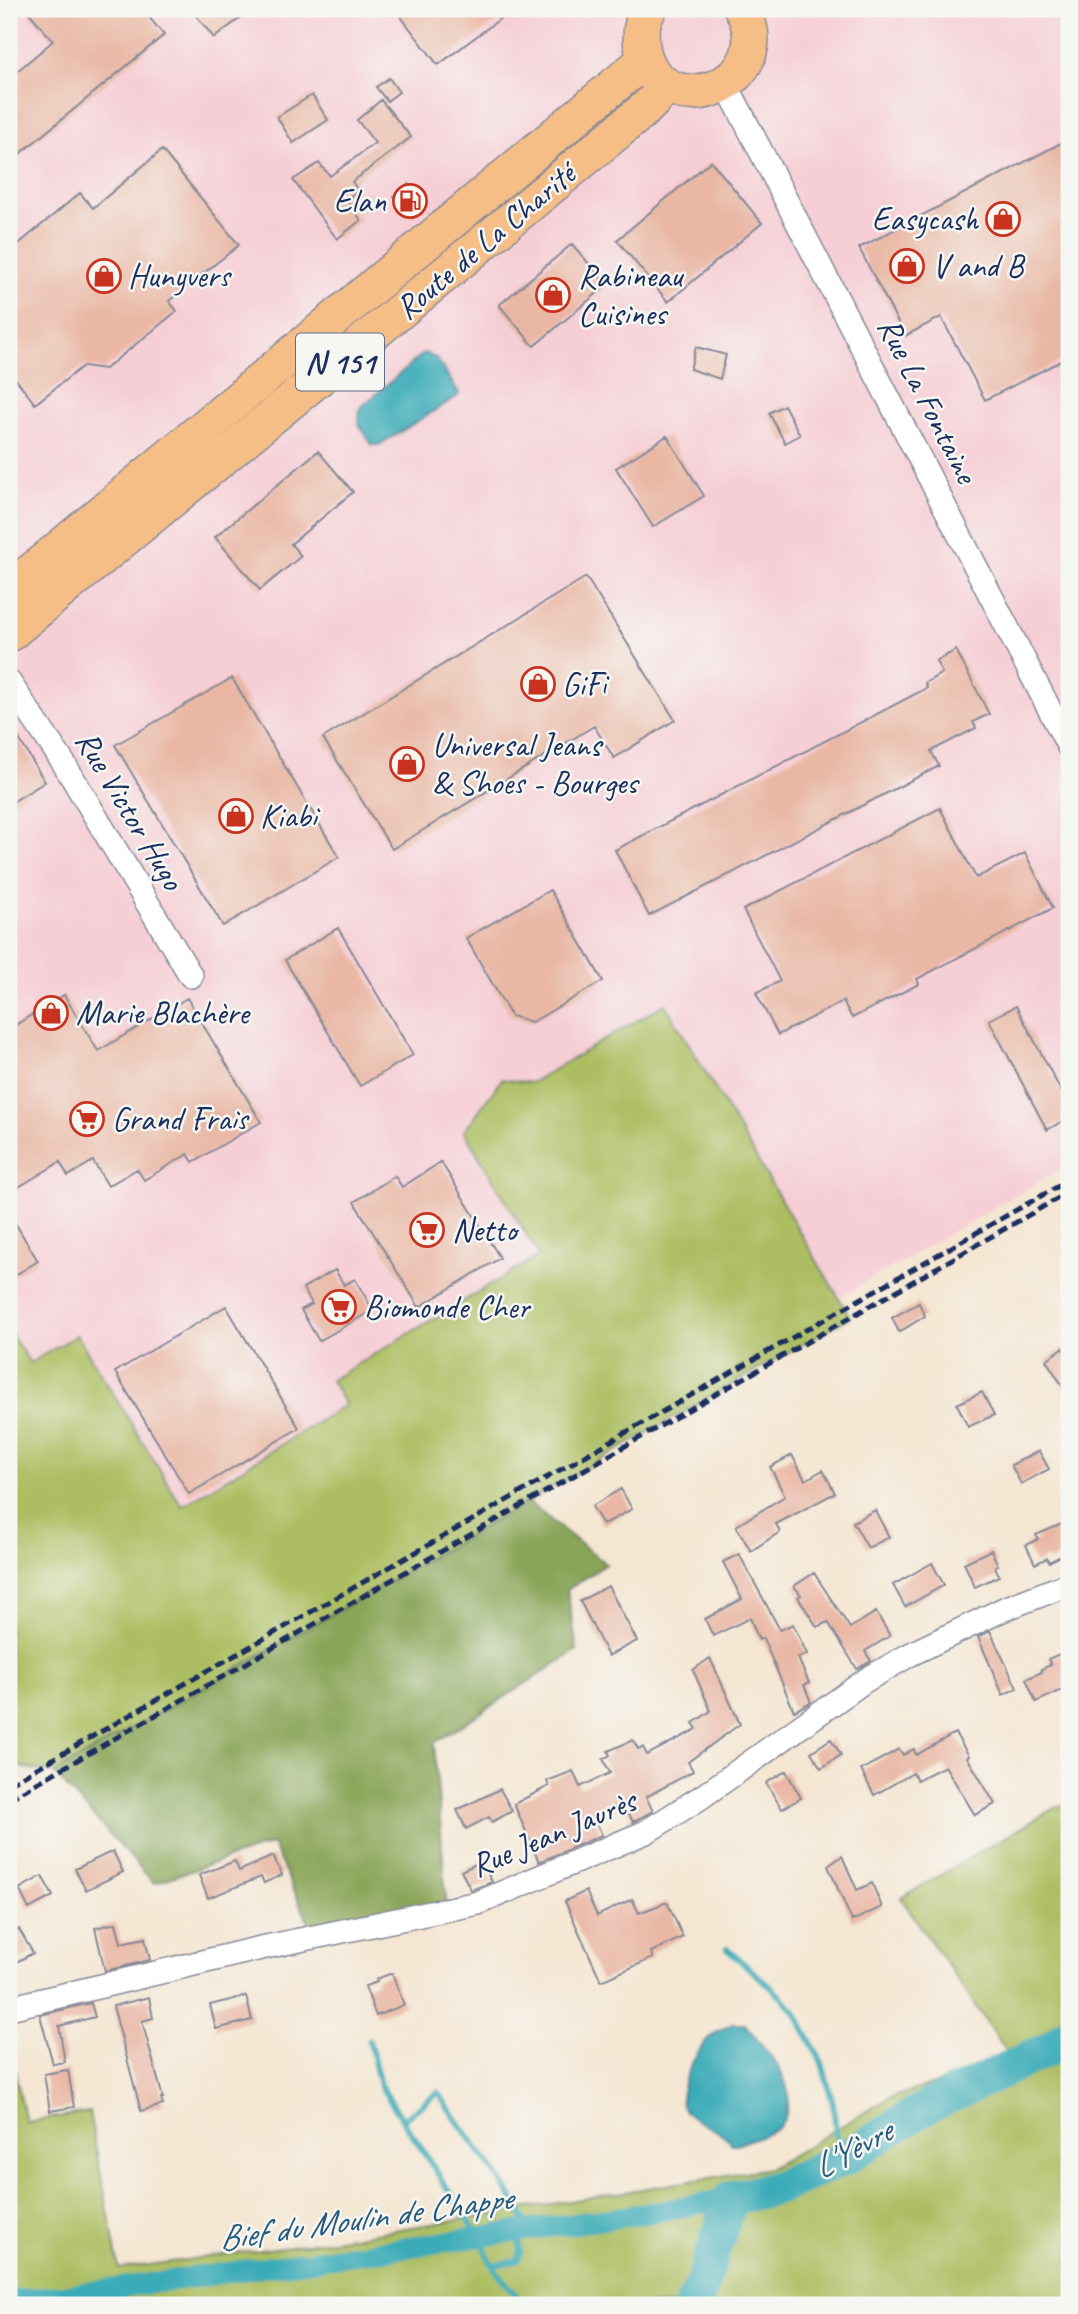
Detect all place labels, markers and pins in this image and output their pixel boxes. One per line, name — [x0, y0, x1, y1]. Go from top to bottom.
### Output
place label: Elan — [334, 180, 386, 222]
fuel station icon: Elan — [391, 182, 429, 220]
place label: Easycash — [872, 198, 980, 240]
shop icon: Easycash — [984, 200, 1022, 238]
place label: V and B — [932, 245, 1025, 287]
shop icon: V and B — [888, 247, 926, 285]
place label: Hunyvers — [128, 255, 232, 297]
place label: Rabineau Cuisines — [578, 255, 684, 335]
shop icon: Hunyvers — [85, 257, 123, 295]
shop icon: Rabineau Cuisines — [534, 276, 572, 314]
place label: GiFi — [562, 663, 610, 705]
shop icon: GiFi — [519, 665, 557, 703]
place label: Universal Jeans & Shoes - Bourges — [432, 724, 640, 804]
shop icon: Universal Jeans & Shoes - Bourges — [388, 745, 426, 783]
place label: Kiabi — [260, 795, 321, 837]
shop icon: Kiabi — [217, 797, 255, 835]
place label: Marie Blachère — [76, 992, 251, 1034]
shop icon: Marie Blachère — [32, 994, 70, 1032]
place label: Grand Frais — [112, 1098, 250, 1140]
supermarket icon: Grand Frais — [68, 1100, 106, 1138]
place label: Netto — [452, 1209, 520, 1251]
supermarket icon: Netto — [408, 1211, 446, 1249]
place label: Biomonde Cher — [364, 1286, 532, 1328]
supermarket icon: Biomonde Cher — [320, 1288, 358, 1326]

